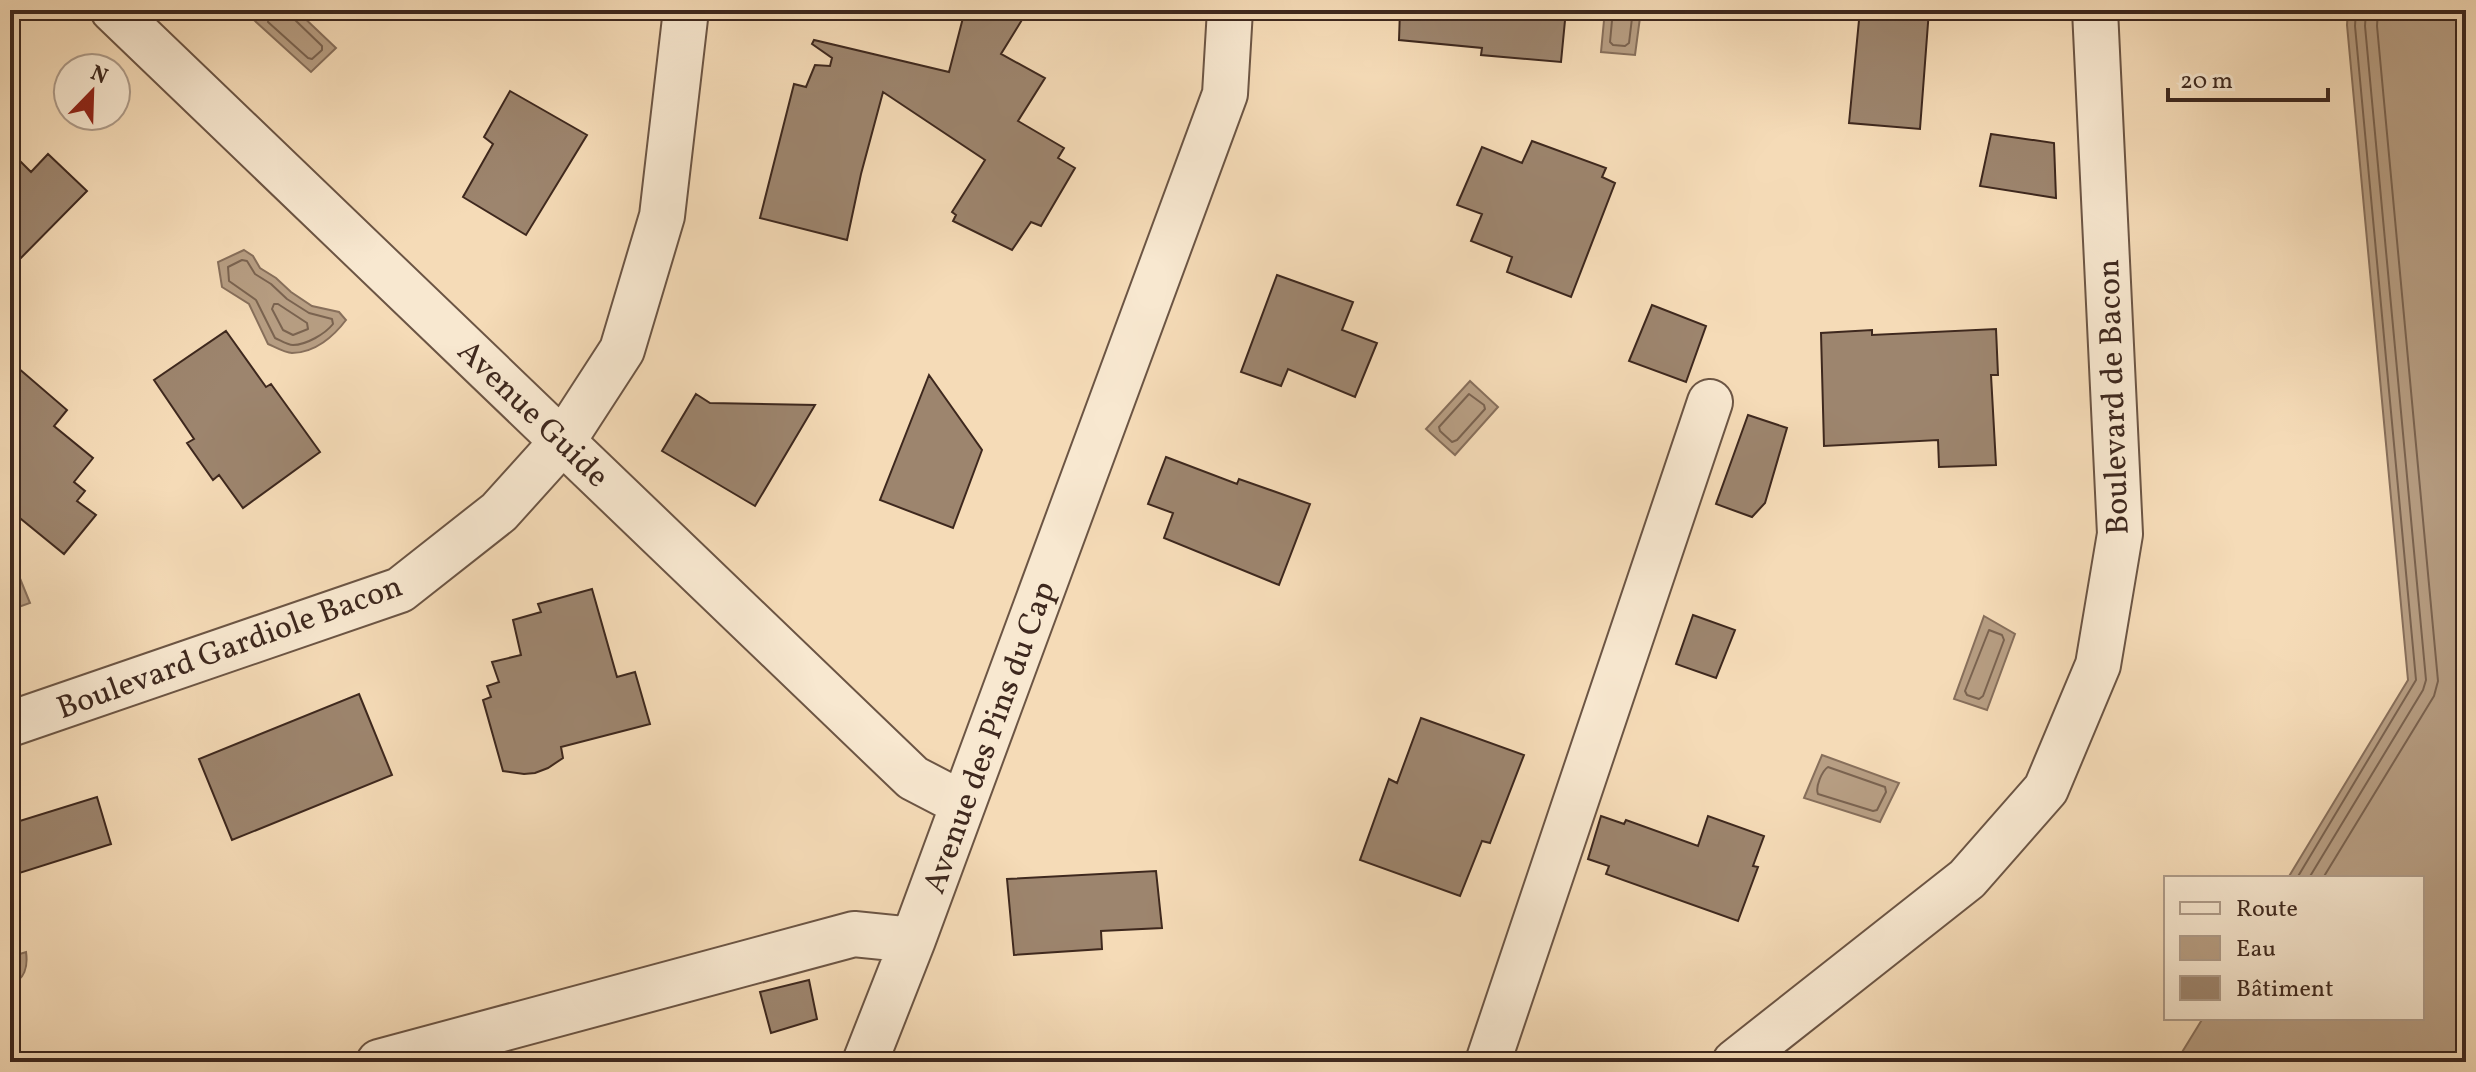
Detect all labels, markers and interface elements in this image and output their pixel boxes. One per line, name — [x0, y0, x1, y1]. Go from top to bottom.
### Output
north arrow — [52, 52, 132, 132]
scale bar — [2168, 52, 2328, 102]
text: N — [85, 59, 112, 93]
text: 20 m — [2180, 65, 2233, 99]
street label: Boulevard de Bacon — [2088, 258, 2142, 536]
street label: Avenue Guide — [446, 331, 617, 499]
street label: Boulevard Gardiole Bacon — [51, 566, 409, 732]
street label: Avenue des Pins du Cap — [914, 576, 1068, 900]
legend — [2164, 876, 2424, 1020]
text: Route — [2236, 893, 2298, 927]
text: Eau — [2236, 933, 2276, 967]
text: Bâtiment — [2236, 973, 2334, 1007]

